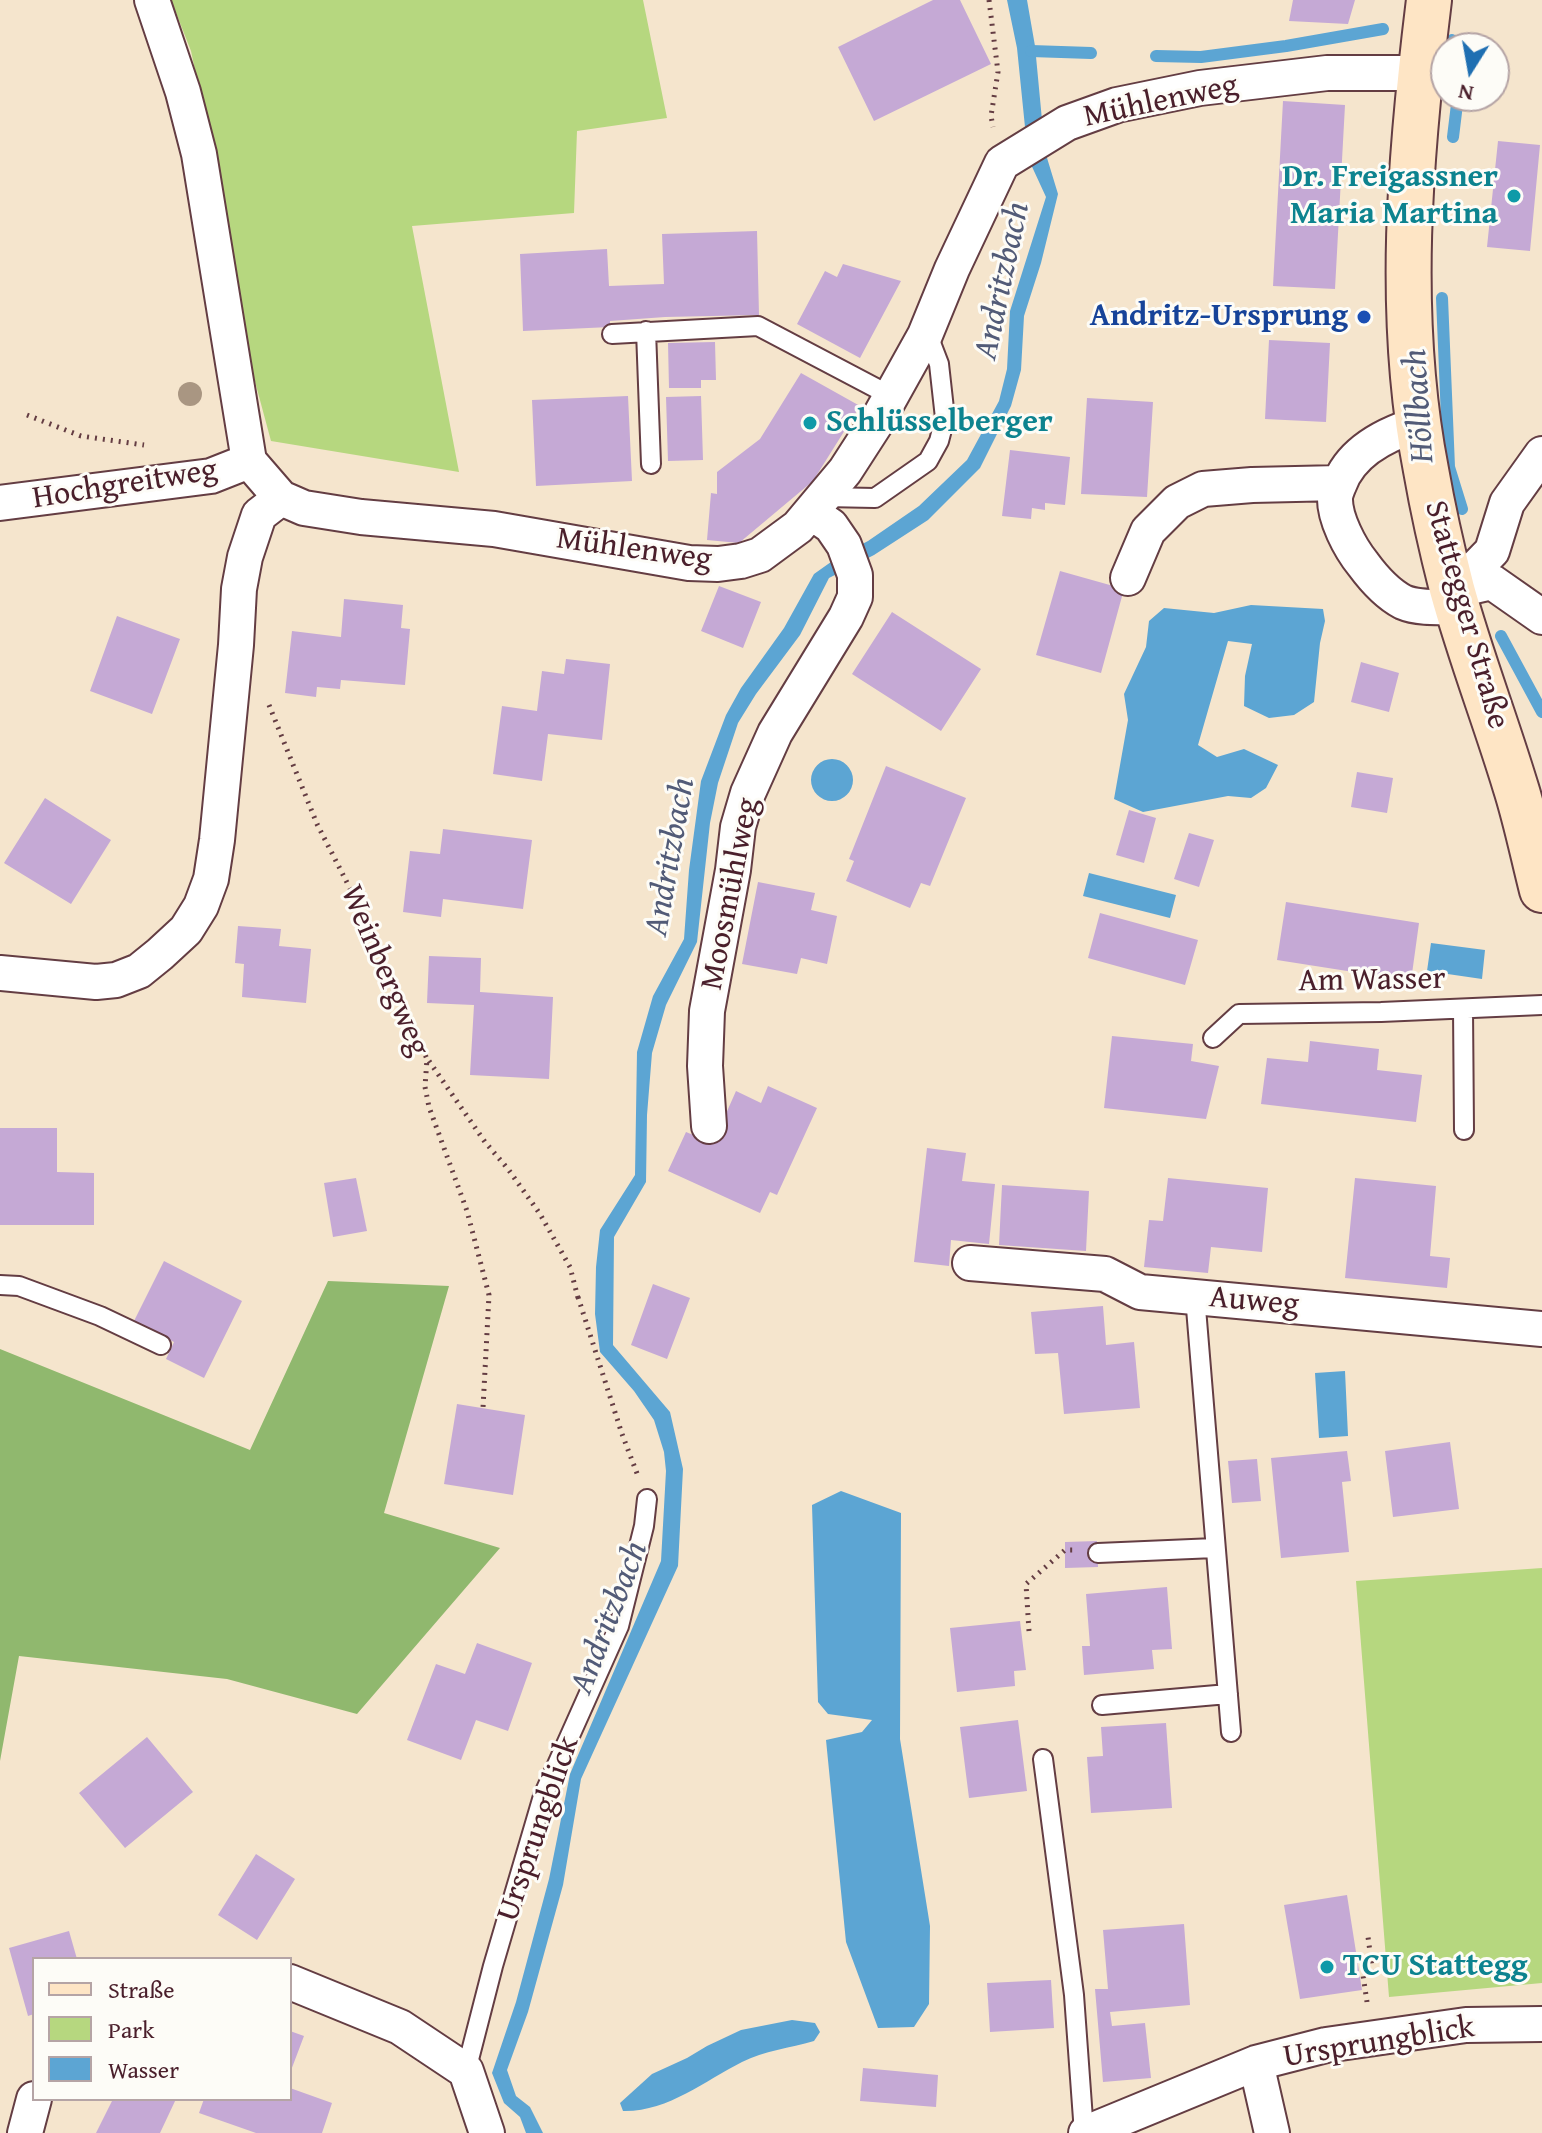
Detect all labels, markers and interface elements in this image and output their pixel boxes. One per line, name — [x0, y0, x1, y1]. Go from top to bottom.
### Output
north arrow — [1430, 32, 1510, 112]
street label: Mühlenweg — [1080, 67, 1242, 137]
text: N — [1456, 76, 1476, 111]
place label: Dr. Freigassner Maria Martina — [1282, 159, 1498, 234]
marker: Dr. Freigassner Maria Martina — [1505, 187, 1523, 205]
water label: Andritzbach — [966, 198, 1040, 364]
place label: Andritz-Ursprung — [1090, 298, 1348, 336]
marker: Andritz-Ursprung — [1355, 308, 1373, 326]
water label: Höllbach — [1396, 348, 1444, 464]
place label: Schlüsselberger — [826, 404, 1053, 442]
marker: Schlüsselberger — [801, 414, 819, 432]
street label: Hochgreitweg — [30, 451, 220, 519]
street label: Stattegger Straße — [1415, 497, 1517, 733]
street label: Mühlenweg — [554, 520, 714, 580]
water label: Andritzbach — [637, 775, 705, 939]
street label: Moosmühlweg — [694, 795, 768, 993]
street label: Weinbergweg — [331, 880, 437, 1062]
street label: Am Wasser — [1298, 961, 1446, 1001]
street label: Auweg — [1208, 1279, 1300, 1325]
water label: Andritzbach — [562, 1536, 658, 1700]
street label: Ursprungblick — [489, 1731, 589, 1927]
place label: TCU Stattegg — [1343, 1948, 1528, 1986]
legend — [32, 1957, 292, 2101]
marker: TCU Stattegg — [1318, 1958, 1336, 1976]
text: Straße — [108, 1972, 175, 2007]
street label: Ursprungblick — [1281, 2009, 1477, 2077]
text: Park — [108, 2012, 154, 2047]
text: Wasser — [108, 2052, 179, 2087]

